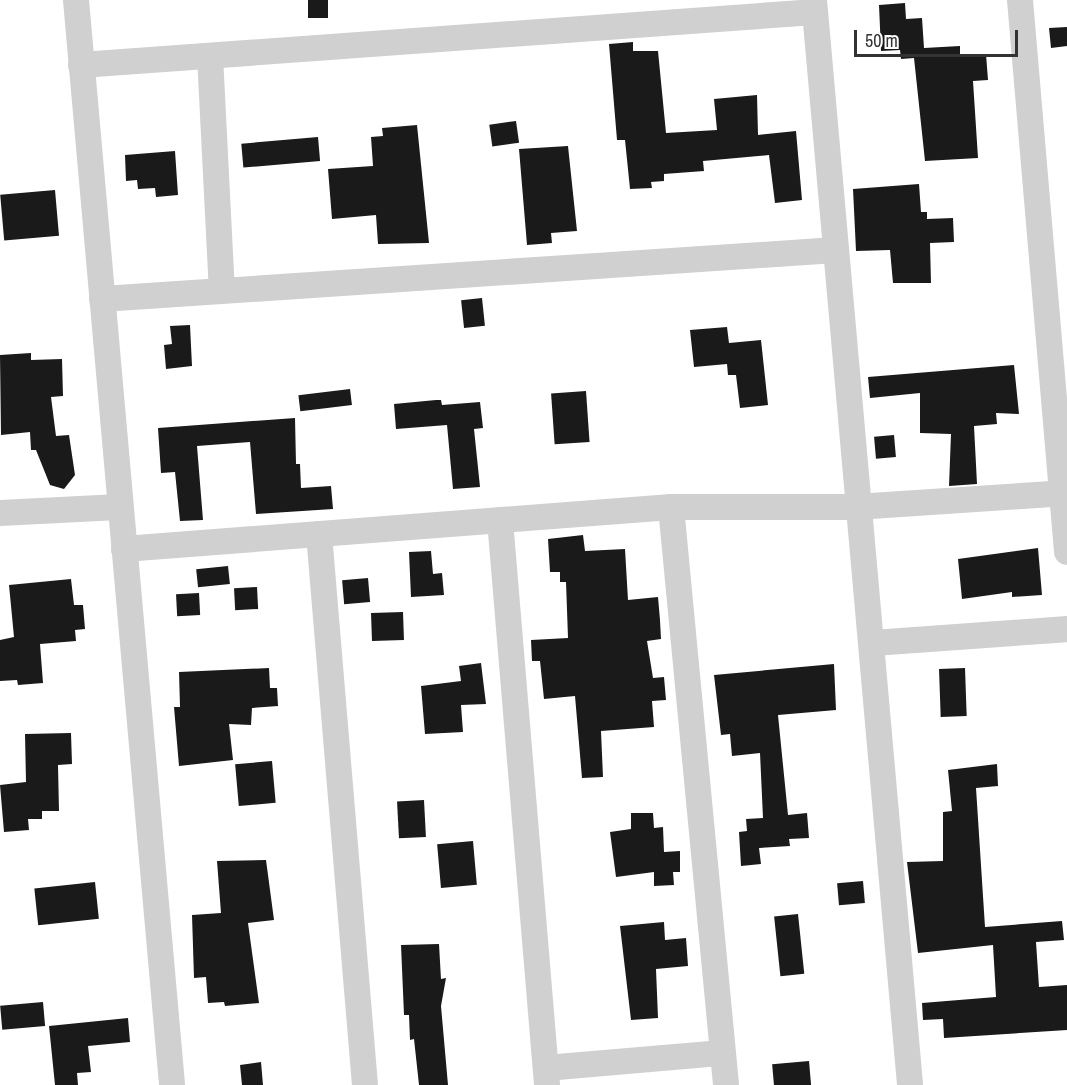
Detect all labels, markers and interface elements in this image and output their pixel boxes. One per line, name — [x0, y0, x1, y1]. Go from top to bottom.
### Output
scale bar — [857, 18, 1020, 56]
text: 50 m — [865, 28, 898, 53]

